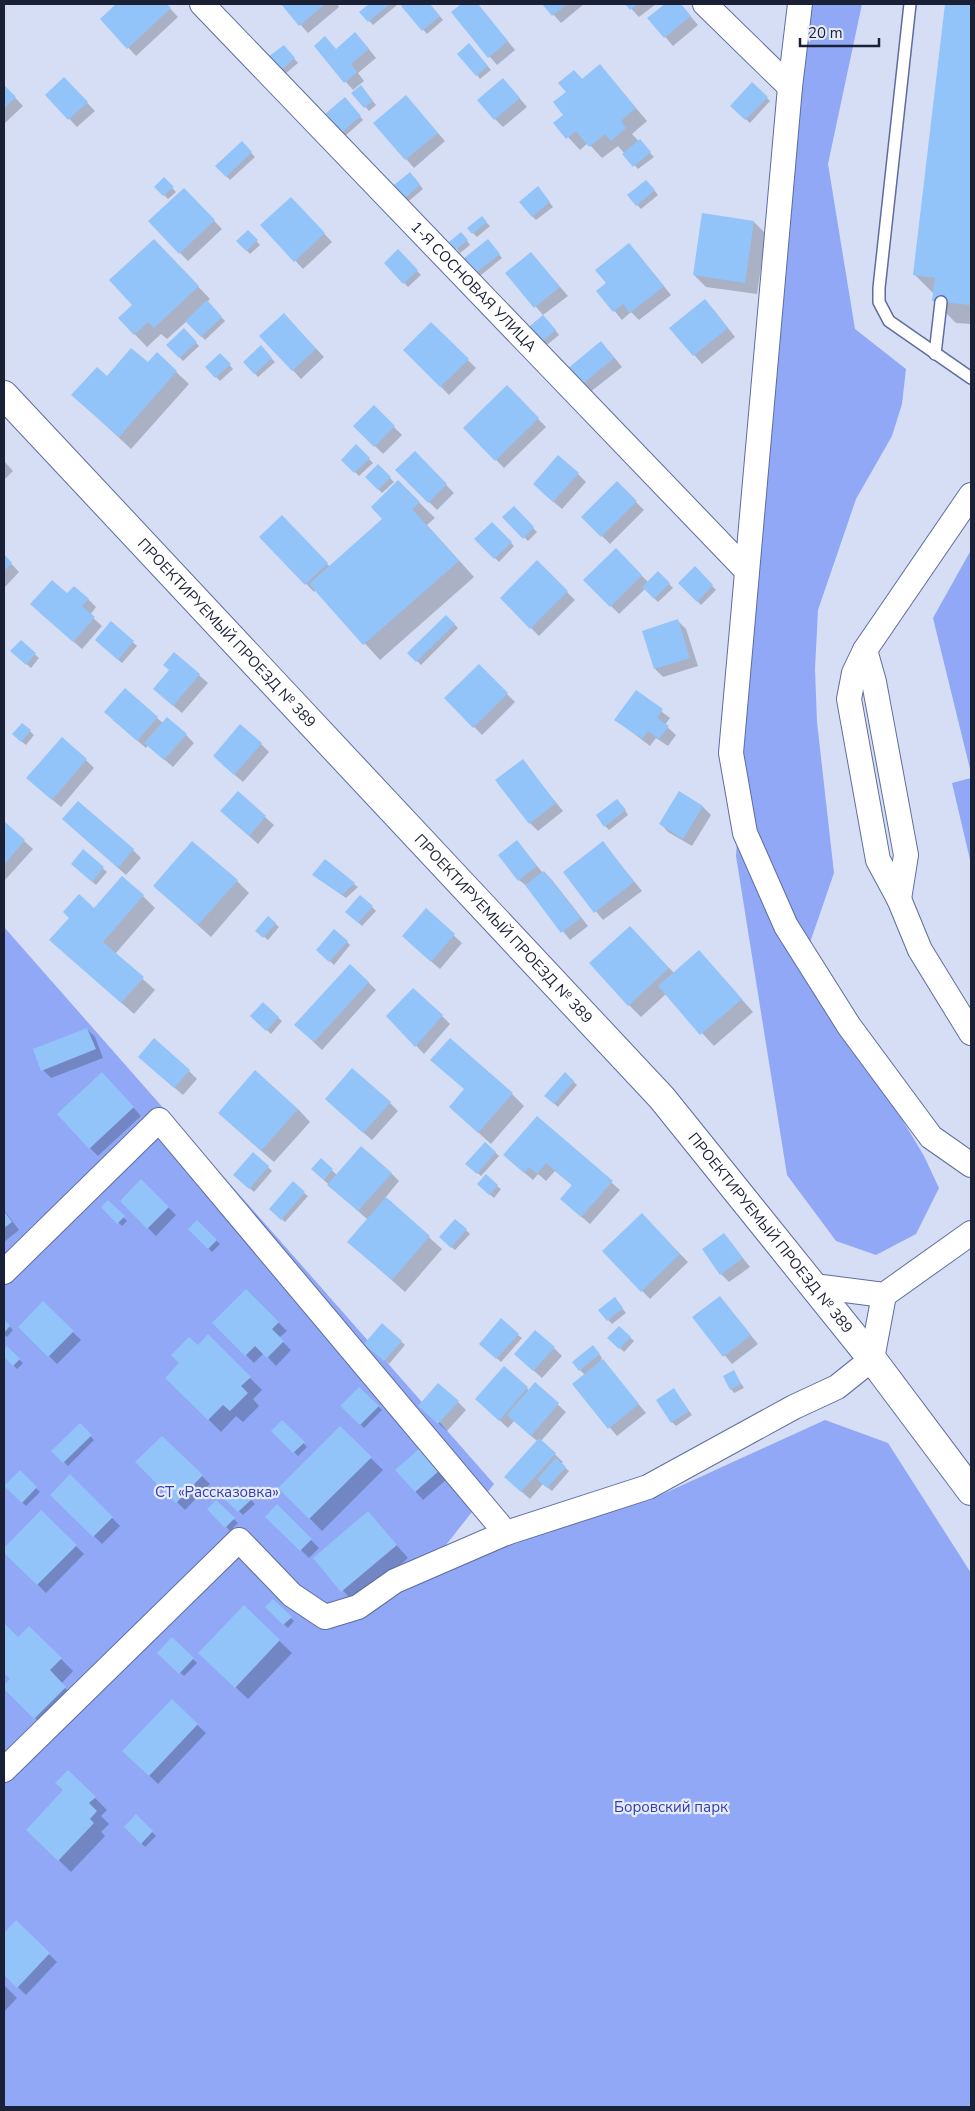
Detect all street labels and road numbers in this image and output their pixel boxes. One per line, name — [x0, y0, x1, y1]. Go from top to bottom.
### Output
street label: 1-Я СОСНОВАЯ УЛИЦА — [406, 217, 541, 356]
street label: ПРОЕКТИРУЕМЫЙ ПРОЕЗД № 389 — [133, 534, 320, 732]
street label: ПРОЕКТИРУЕМЫЙ ПРОЕЗД № 389 — [410, 830, 597, 1028]
street label: ПРОЕКТИРУЕМЫЙ ПРОЕЗД № 389 — [684, 1128, 857, 1337]

